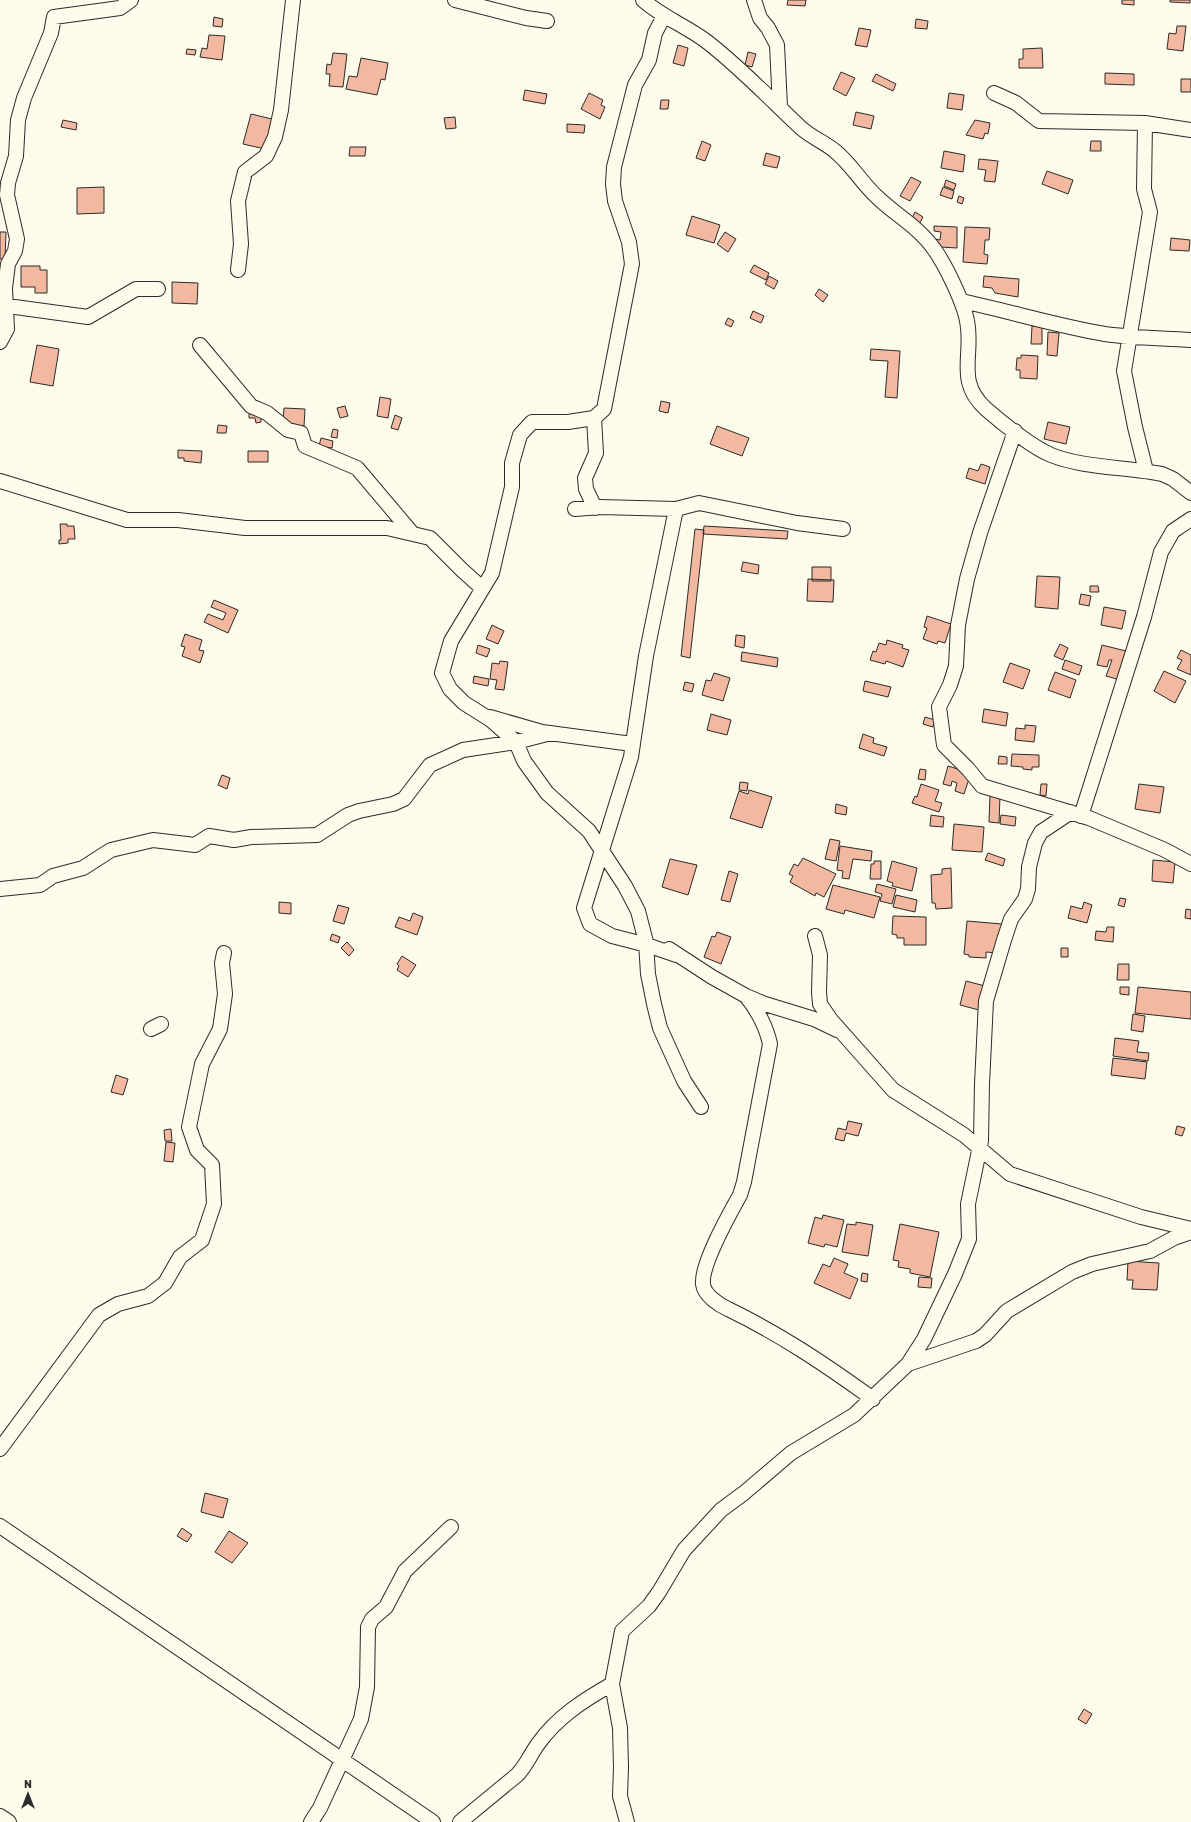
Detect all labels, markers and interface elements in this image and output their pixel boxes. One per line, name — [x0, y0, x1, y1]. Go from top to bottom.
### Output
north arrow — [8, 1774, 48, 1814]
text: N — [24, 1778, 32, 1791]

